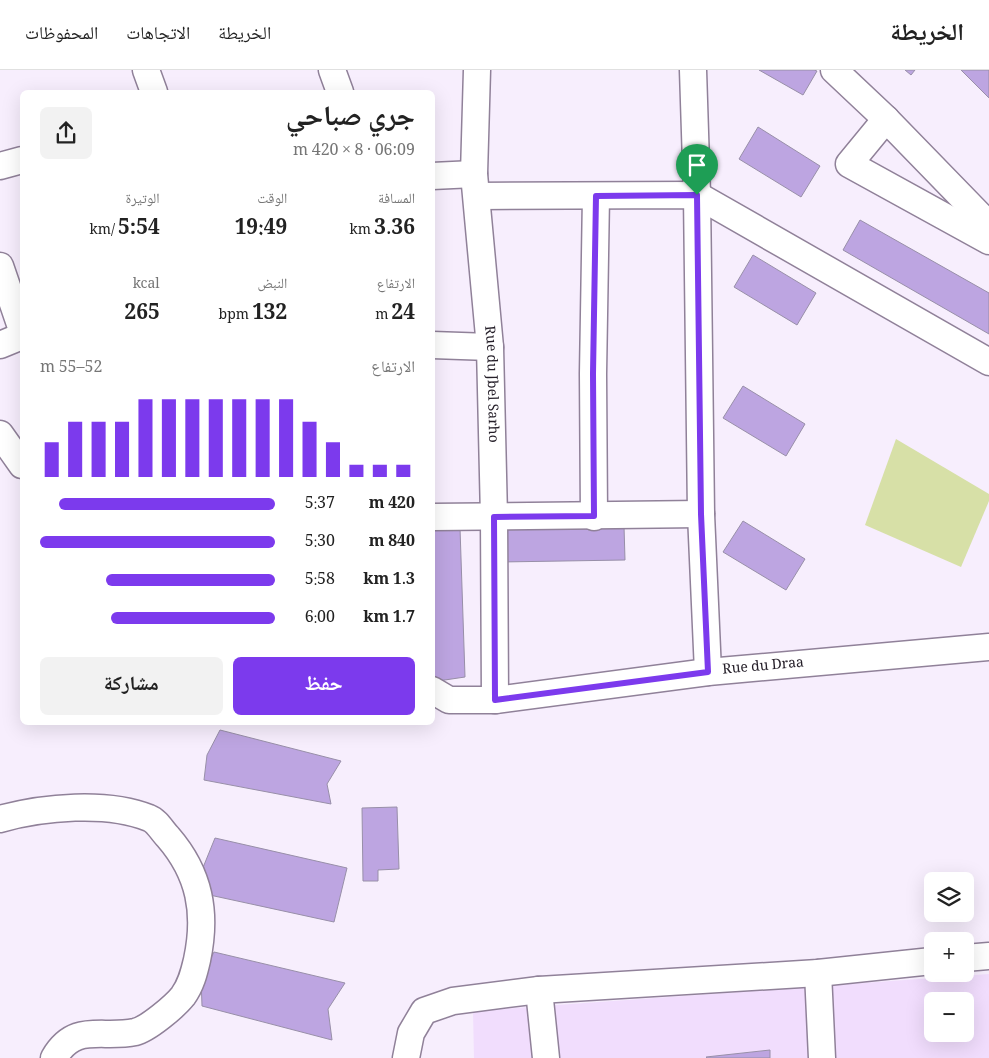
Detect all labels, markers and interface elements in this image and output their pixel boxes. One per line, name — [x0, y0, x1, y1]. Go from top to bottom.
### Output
text: الخريطة — [890, 14, 964, 55]
text: المحفوظات — [25, 20, 98, 50]
text: الاتجاهات — [126, 20, 190, 50]
text: الخريطة — [218, 20, 271, 50]
text: جري صباحي — [286, 95, 415, 143]
button: share — [40, 107, 92, 159]
text: 06:09 · 8 × 420 m — [293, 138, 415, 165]
pin — [676, 144, 718, 195]
icon: arrive — [683, 151, 711, 179]
text: الوتيرة — [126, 188, 160, 212]
text: الوقت — [257, 188, 287, 212]
text: المسافة — [378, 188, 415, 212]
text: 5:54 — [118, 212, 160, 247]
text: 19:49 — [235, 212, 287, 247]
text: 3.36 — [374, 212, 415, 247]
text: /km — [90, 219, 118, 243]
text: km — [350, 219, 374, 243]
text: kcal — [133, 273, 160, 297]
text: النبض — [257, 273, 287, 297]
text: الارتفاع — [377, 273, 415, 297]
text: 265 — [124, 297, 160, 332]
text: 132 — [252, 297, 287, 332]
text: 24 — [392, 297, 415, 332]
text: bpm — [219, 304, 252, 328]
text: m — [375, 304, 392, 328]
street label: Rue du Jbel Sarho — [476, 325, 504, 443]
text: 52–55 m — [40, 355, 102, 382]
text: الارتفاع — [371, 355, 415, 382]
text: 5:37 — [305, 491, 335, 518]
text: 420 m — [369, 491, 415, 518]
text: 5:30 — [305, 529, 335, 556]
text: 840 m — [369, 529, 415, 556]
text: 5:58 — [305, 567, 335, 594]
text: 1.3 km — [363, 567, 415, 594]
text: 6:00 — [305, 605, 335, 632]
text: 1.7 km — [363, 605, 415, 632]
street label: Rue du Draa — [722, 652, 805, 683]
button: مشاركة — [40, 657, 223, 715]
button: حفظ — [233, 657, 415, 715]
map controls — [924, 872, 974, 1042]
button: layers — [924, 872, 974, 922]
button: + — [924, 932, 974, 982]
button: − — [924, 992, 974, 1042]

